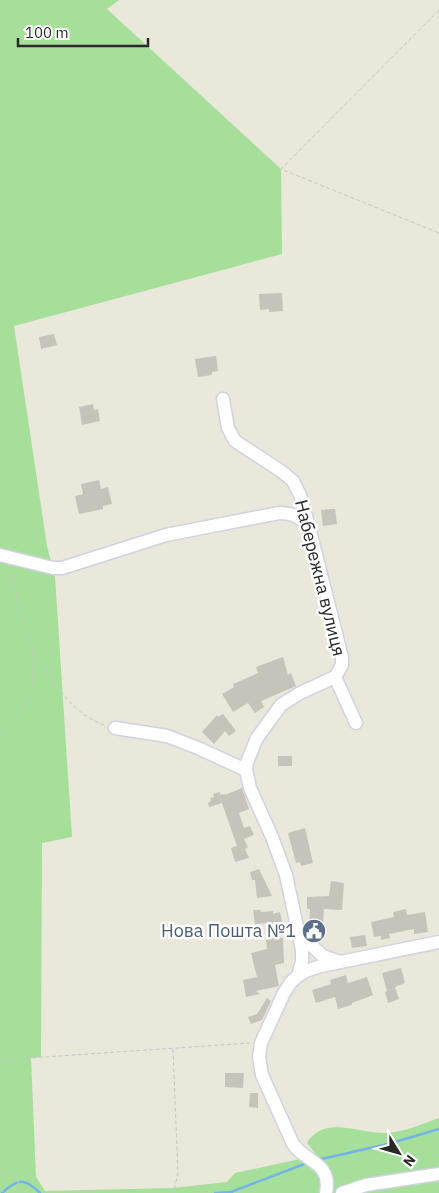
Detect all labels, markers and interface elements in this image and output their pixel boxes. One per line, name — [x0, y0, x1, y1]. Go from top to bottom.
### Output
scale bar — [18, 15, 148, 47]
text: 100 m — [25, 23, 69, 42]
street label: Набережна вулиця — [290, 497, 351, 659]
public building icon: Нова Пошта №1 — [301, 918, 327, 944]
place label: Нова Пошта №1 — [161, 919, 296, 942]
north arrow — [374, 1128, 424, 1178]
text: N — [399, 1151, 420, 1170]

